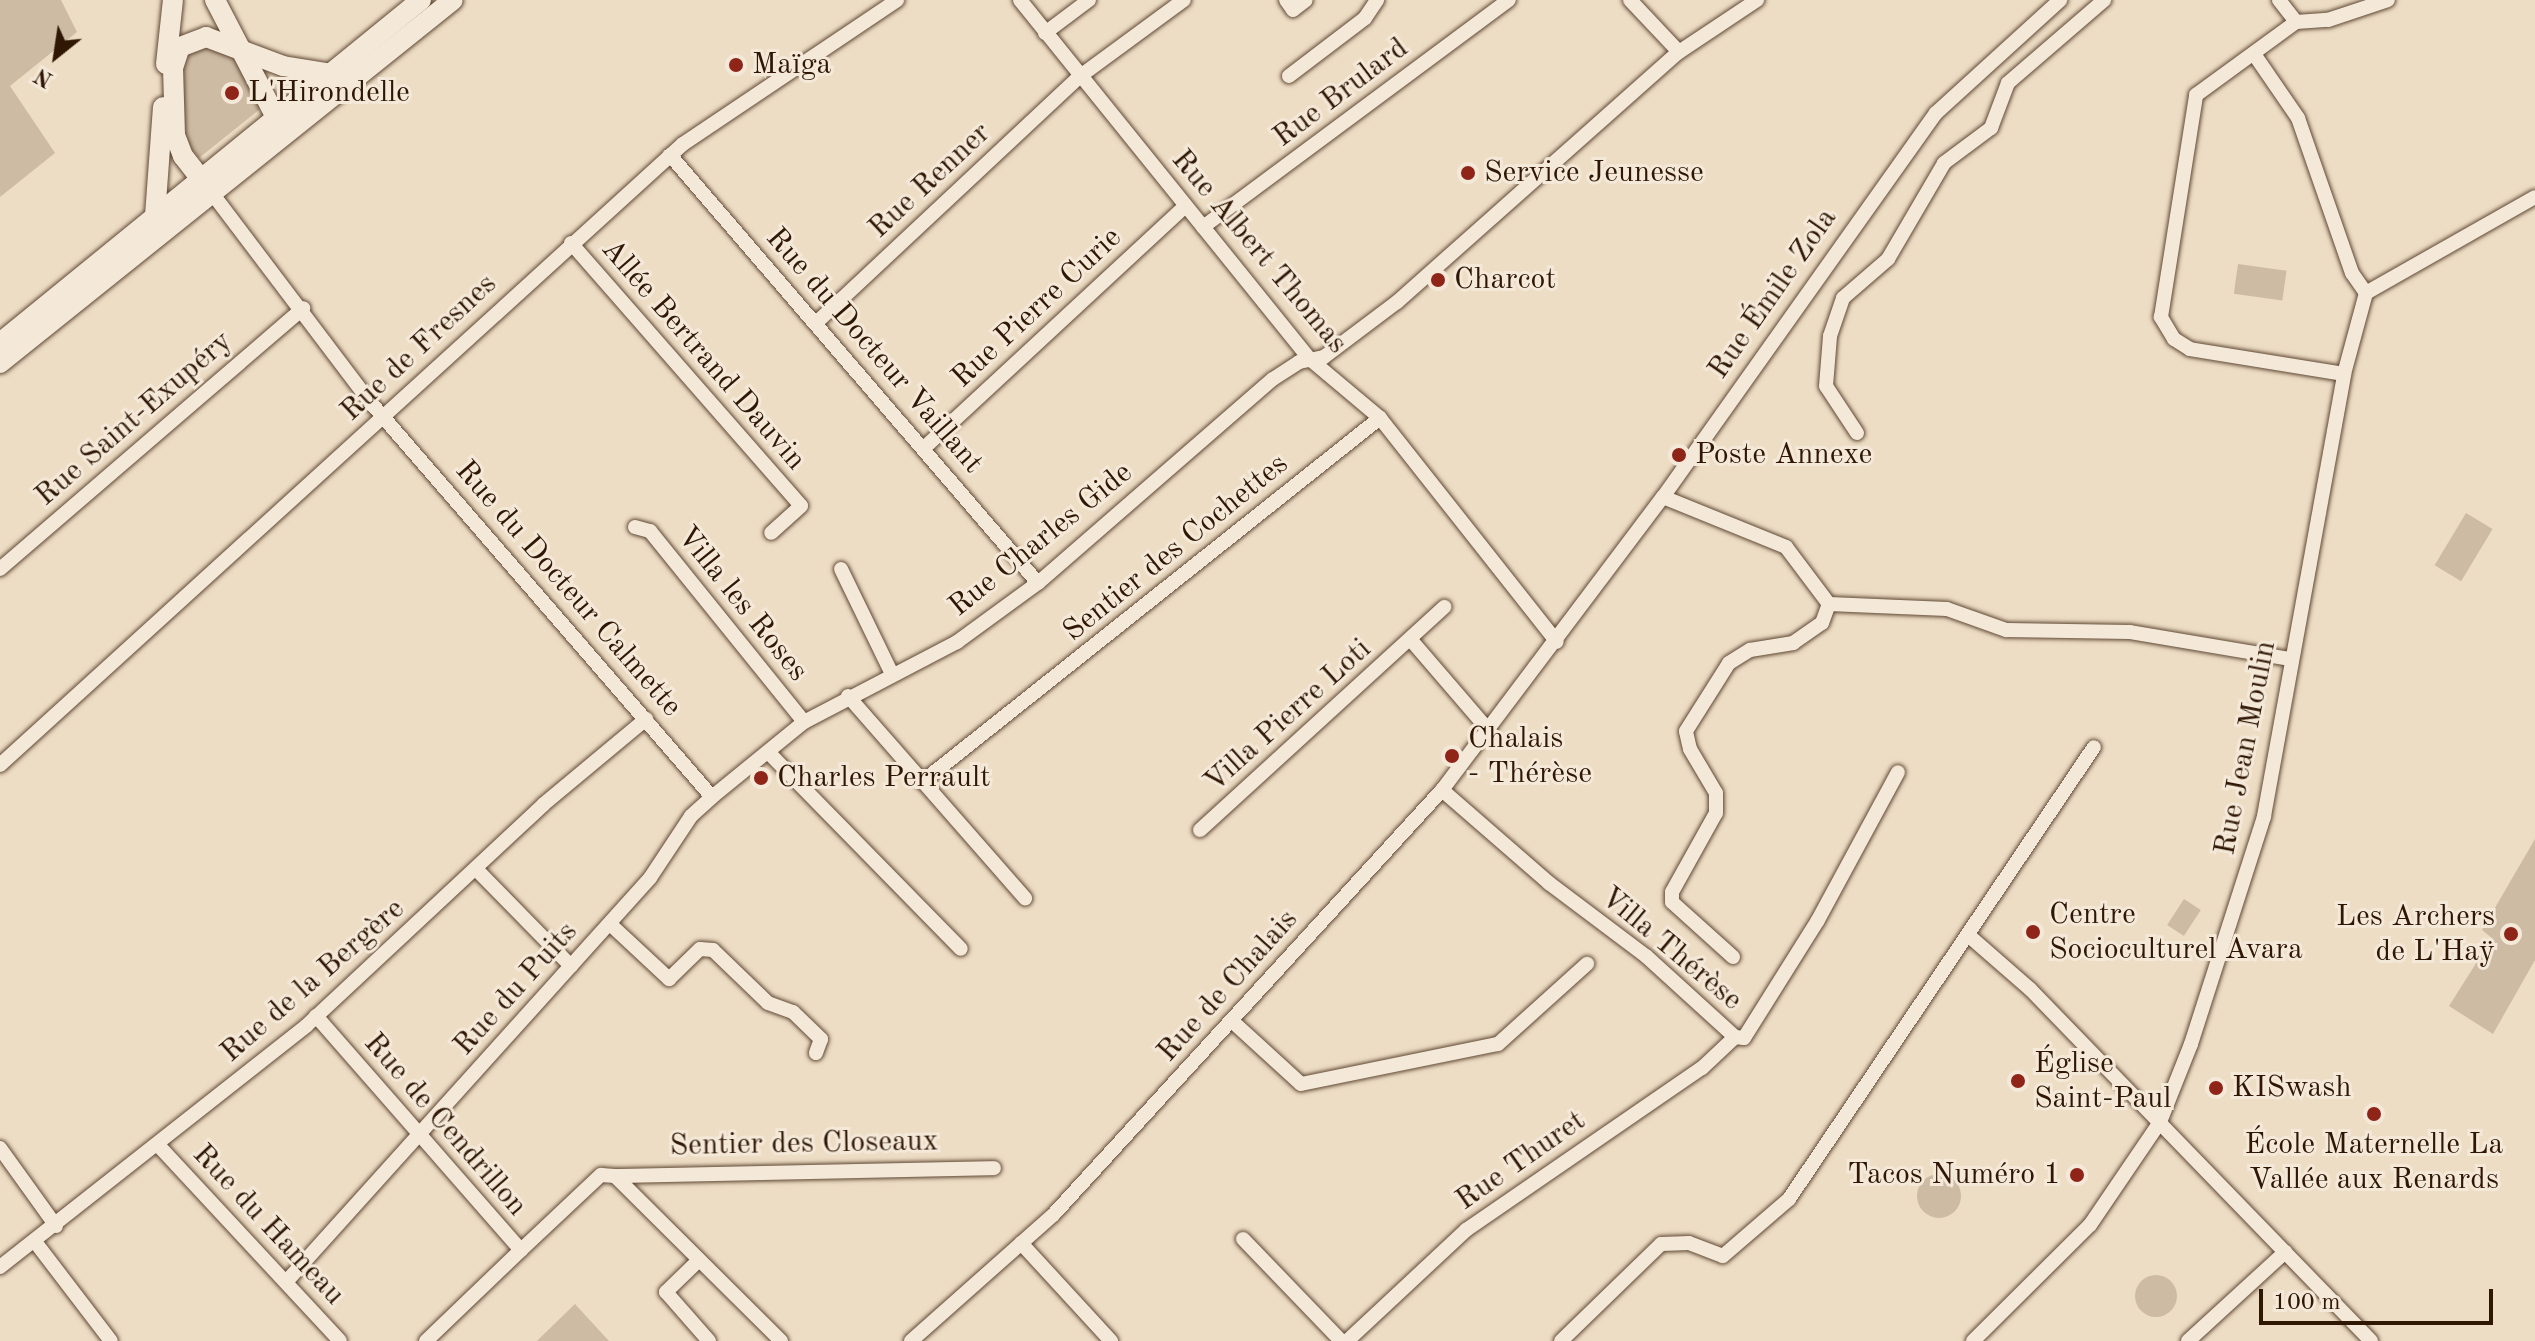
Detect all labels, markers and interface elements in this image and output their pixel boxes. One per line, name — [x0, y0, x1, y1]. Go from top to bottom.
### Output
north arrow — [16, 16, 96, 96]
street label: Rue Brulard — [1266, 31, 1416, 155]
place label: Maïga — [752, 47, 831, 83]
marker: Maïga — [727, 56, 745, 74]
text: N — [31, 63, 57, 91]
place label: L'Hirondelle — [248, 75, 410, 111]
marker: L'Hirondelle — [223, 84, 241, 102]
street label: Rue Renner — [862, 115, 998, 247]
street label: Rue Albert Thomas — [1163, 143, 1355, 361]
place label: Service Jeunesse — [1484, 155, 1704, 191]
marker: Service Jeunesse — [1459, 164, 1477, 182]
street label: Rue Émile Zola — [1701, 202, 1845, 386]
street label: Rue Pierre Curie — [945, 220, 1129, 396]
street label: Rue du Docteur Vaillant — [758, 221, 990, 481]
street label: Allée Bertrand Dauvin — [593, 232, 813, 478]
place label: Charcot — [1454, 262, 1556, 298]
street label: Rue de Fresnes — [334, 267, 504, 429]
marker: Charcot — [1429, 271, 1447, 289]
street label: Rue Saint-Exupéry — [28, 324, 240, 514]
place label: Poste Annexe — [1695, 437, 1872, 473]
street label: Sentier des Cochettes — [1056, 446, 1296, 650]
marker: Poste Annexe — [1670, 446, 1688, 464]
street label: Rue du Docteur Calmette — [447, 454, 689, 724]
street label: Rue Charles Gide — [942, 455, 1140, 625]
street label: Villa les Roses — [669, 519, 815, 689]
street label: Villa Pierre Loti — [1197, 632, 1379, 800]
street label: Rue Jean Moulin — [2208, 638, 2284, 858]
place label: Chalais - Thérèse — [1468, 721, 1592, 792]
marker: Chalais - Thérèse — [1443, 747, 1461, 765]
place label: Charles Perrault — [777, 760, 991, 796]
marker: Charles Perrault — [752, 769, 770, 787]
street label: Villa Thérèse — [1593, 879, 1749, 1019]
street label: Rue de la Bergère — [214, 891, 412, 1071]
place label: Centre Socioculturel Avara — [2049, 897, 2303, 968]
place label: Les Archers de L'Haÿ — [2336, 899, 2495, 970]
street label: Rue de Chalais — [1150, 902, 1306, 1070]
street label: Rue du Puits — [446, 915, 586, 1063]
marker: Centre Socioculturel Avara — [2024, 923, 2042, 941]
marker: Les Archers de L'Haÿ — [2502, 925, 2520, 943]
street label: Rue de Cendrillon — [356, 1026, 534, 1224]
place label: Église Saint-Paul — [2034, 1046, 2171, 1116]
place label: KISwash — [2232, 1070, 2352, 1106]
marker: Église Saint-Paul — [2009, 1072, 2027, 1090]
marker: KISwash — [2207, 1079, 2225, 1097]
street label: Rue Thuret — [1449, 1103, 1593, 1219]
marker: École Maternelle La Vallée aux Renards — [2365, 1105, 2383, 1123]
street label: Sentier des Closeaux — [669, 1124, 939, 1164]
place label: École Maternelle La Vallée aux Renards — [2245, 1127, 2503, 1198]
street label: Rue du Hameau — [184, 1137, 352, 1313]
place label: Tacos Numéro 1 — [1847, 1157, 2061, 1193]
marker: Tacos Numéro 1 — [2068, 1166, 2086, 1184]
scale bar — [2263, 1273, 2497, 1323]
text: 100 m — [2273, 1291, 2341, 1315]

